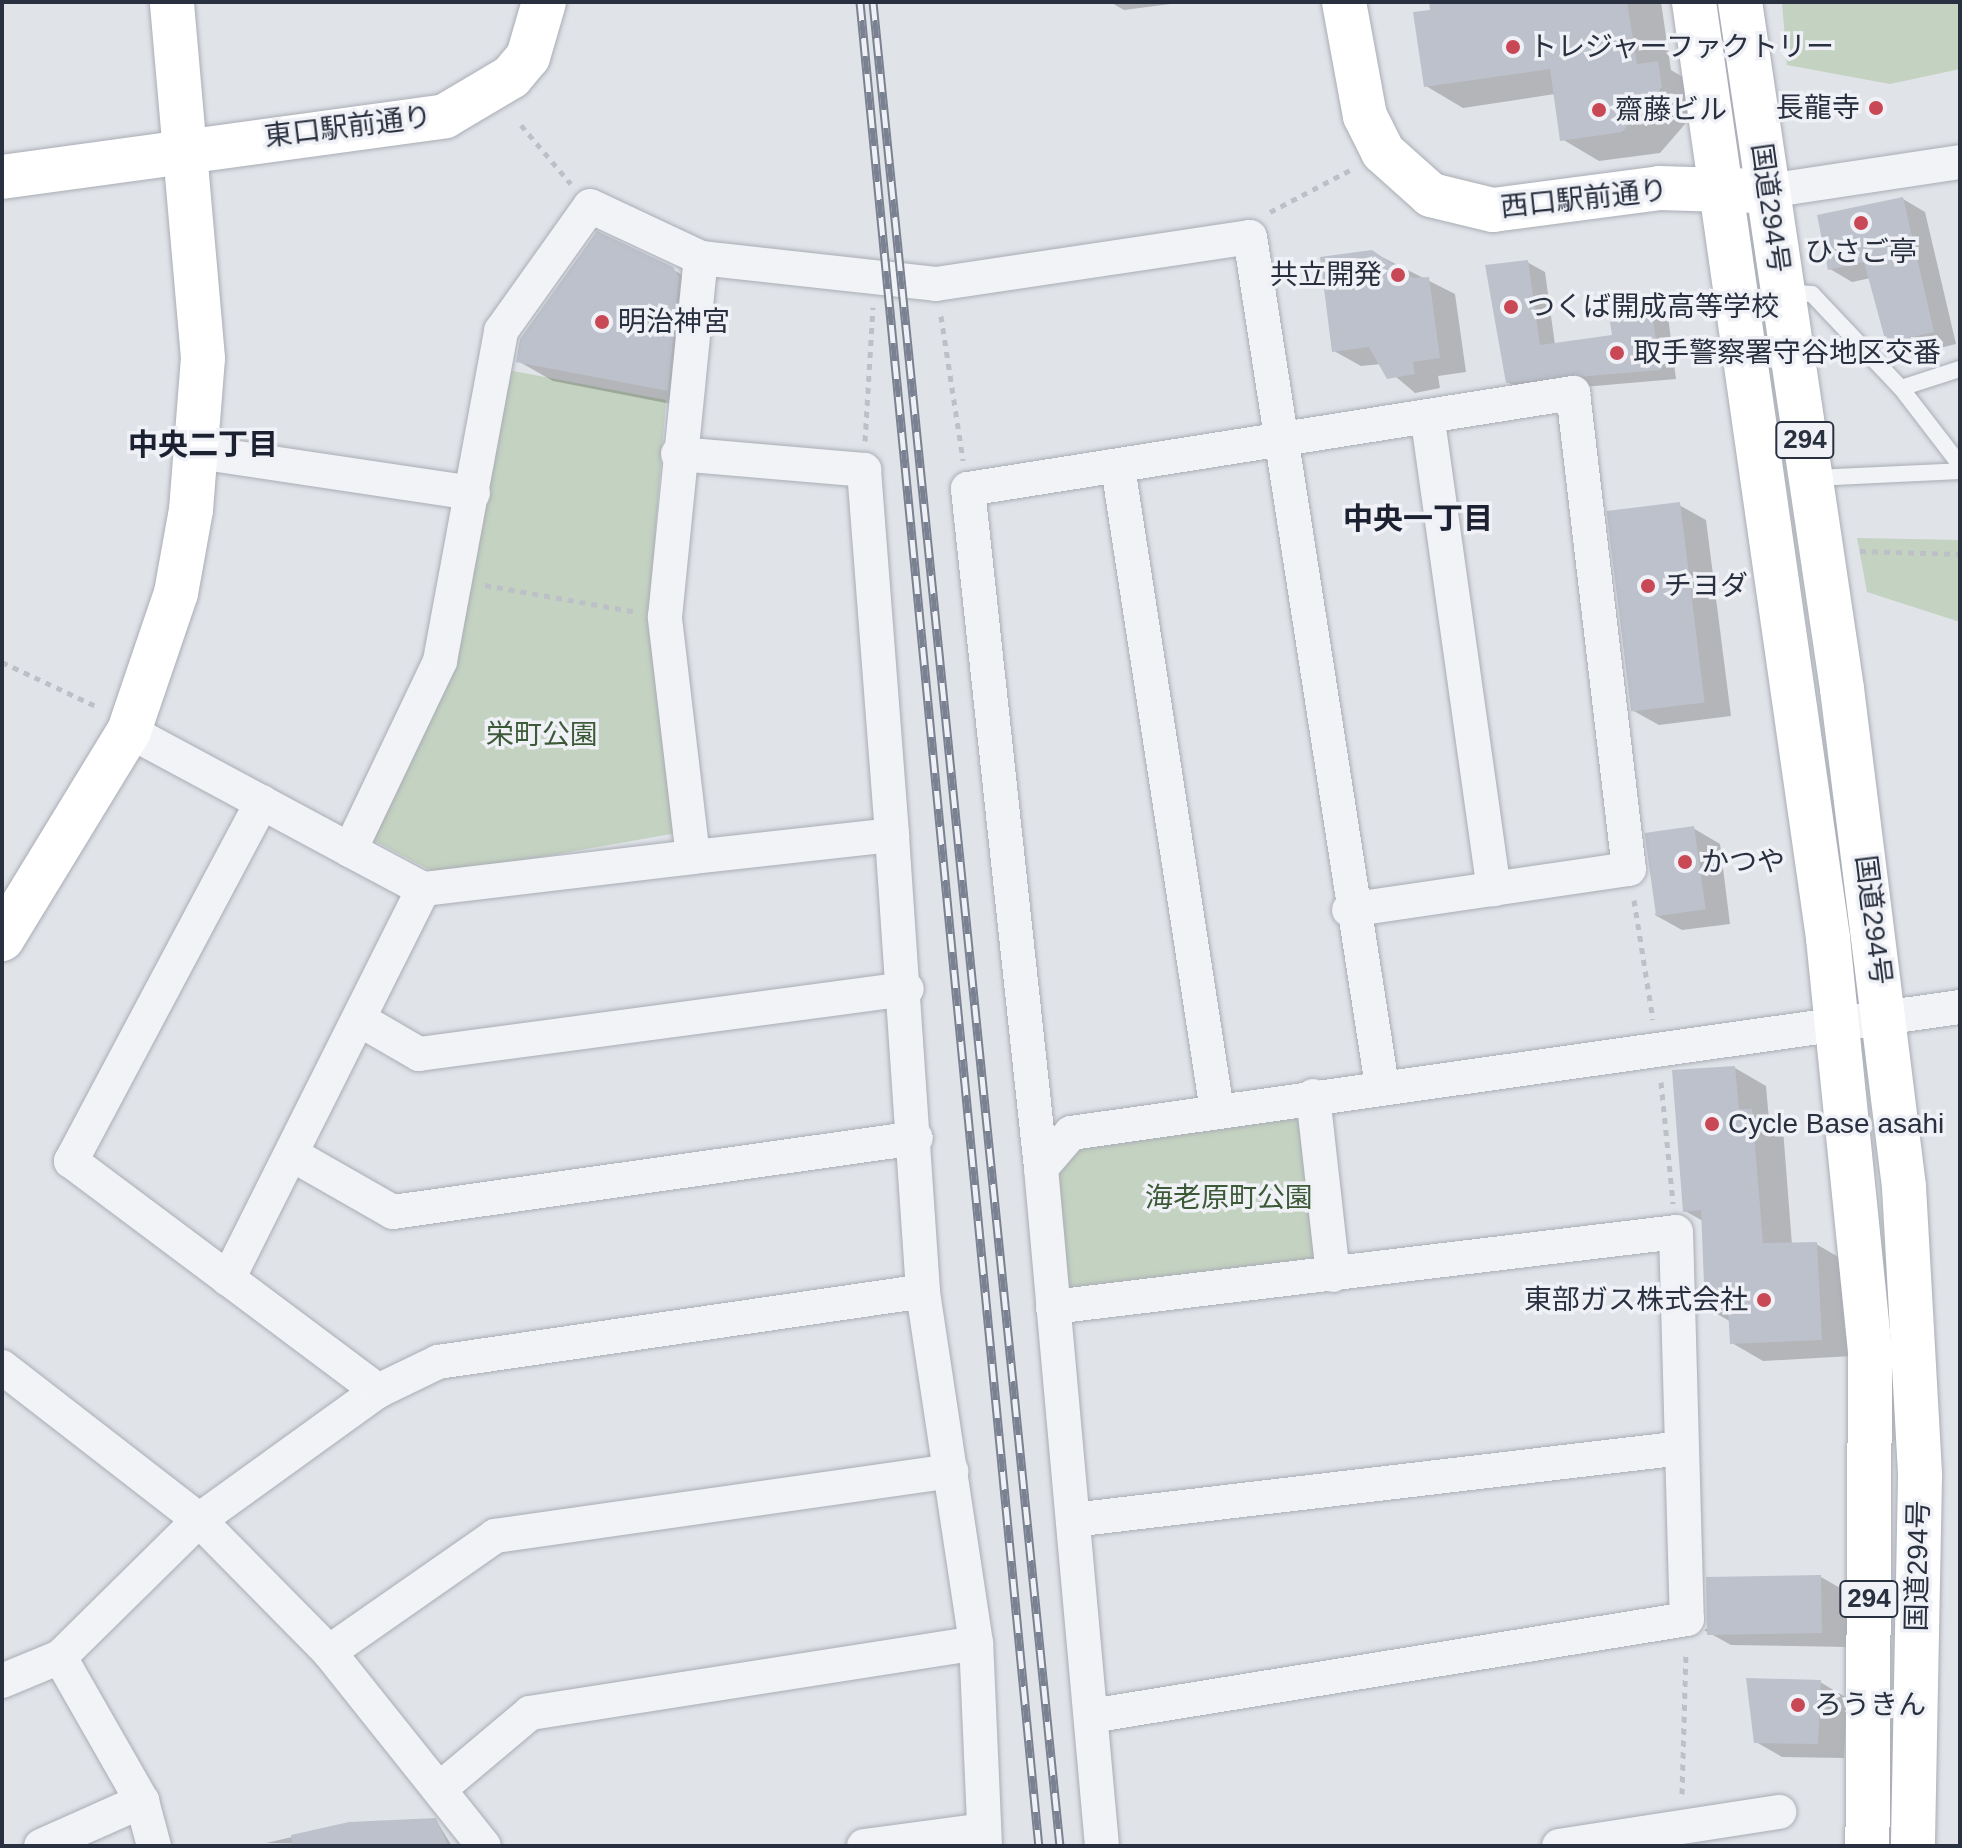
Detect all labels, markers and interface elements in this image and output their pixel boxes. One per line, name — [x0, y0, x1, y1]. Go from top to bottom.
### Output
place label: トレジャーファクトリー — [1529, 30, 1837, 64]
marker: トレジャーファクトリー — [1504, 38, 1522, 56]
place label: 長龍寺 — [1776, 91, 1860, 125]
place label: 齋藤ビル — [1615, 93, 1727, 127]
marker: 長龍寺 — [1867, 99, 1885, 117]
street label: 東口駅前通り — [263, 100, 433, 154]
marker: 齋藤ビル — [1590, 101, 1608, 119]
street label: 国道294号 — [1744, 141, 1796, 275]
street label: 西口駅前通り — [1499, 174, 1669, 224]
marker: ひさご亭 — [1852, 214, 1870, 232]
place label: ひさご亭 — [1805, 235, 1917, 269]
place label: 共立開発 — [1270, 258, 1382, 292]
marker: 共立開発 — [1389, 266, 1407, 284]
place label: つくば開成高等学校 — [1527, 290, 1779, 324]
marker: つくば開成高等学校 — [1502, 298, 1520, 316]
place label: 明治神宮 — [618, 305, 730, 339]
marker: 明治神宮 — [593, 313, 611, 331]
place label: 取手警察署守谷地区交番 — [1633, 336, 1941, 370]
marker: 取手警察署守谷地区交番 — [1608, 344, 1626, 362]
road number: 294 — [1775, 418, 1835, 462]
district label: 中央二丁目 — [128, 427, 278, 463]
district label: 中央一丁目 — [1343, 501, 1493, 537]
place label: チヨダ — [1664, 569, 1748, 603]
marker: チヨダ — [1639, 577, 1657, 595]
park label: 栄町公園 — [486, 718, 598, 752]
place label: かつや — [1701, 845, 1785, 879]
marker: かつや — [1676, 853, 1694, 871]
street label: 国道294号 — [1848, 853, 1898, 987]
place label: Cycle Base asahi — [1728, 1107, 1944, 1141]
marker: Cycle Base asahi — [1703, 1115, 1721, 1133]
park label: 海老原町公園 — [1145, 1181, 1313, 1215]
place label: 東部ガス株式会社 — [1524, 1283, 1748, 1317]
marker: 東部ガス株式会社 — [1755, 1291, 1773, 1309]
street label: 国道294号 — [1900, 1500, 1936, 1632]
road number: 294 — [1839, 1577, 1899, 1621]
place label: ろうきん — [1814, 1688, 1926, 1722]
marker: ろうきん — [1789, 1696, 1807, 1714]

